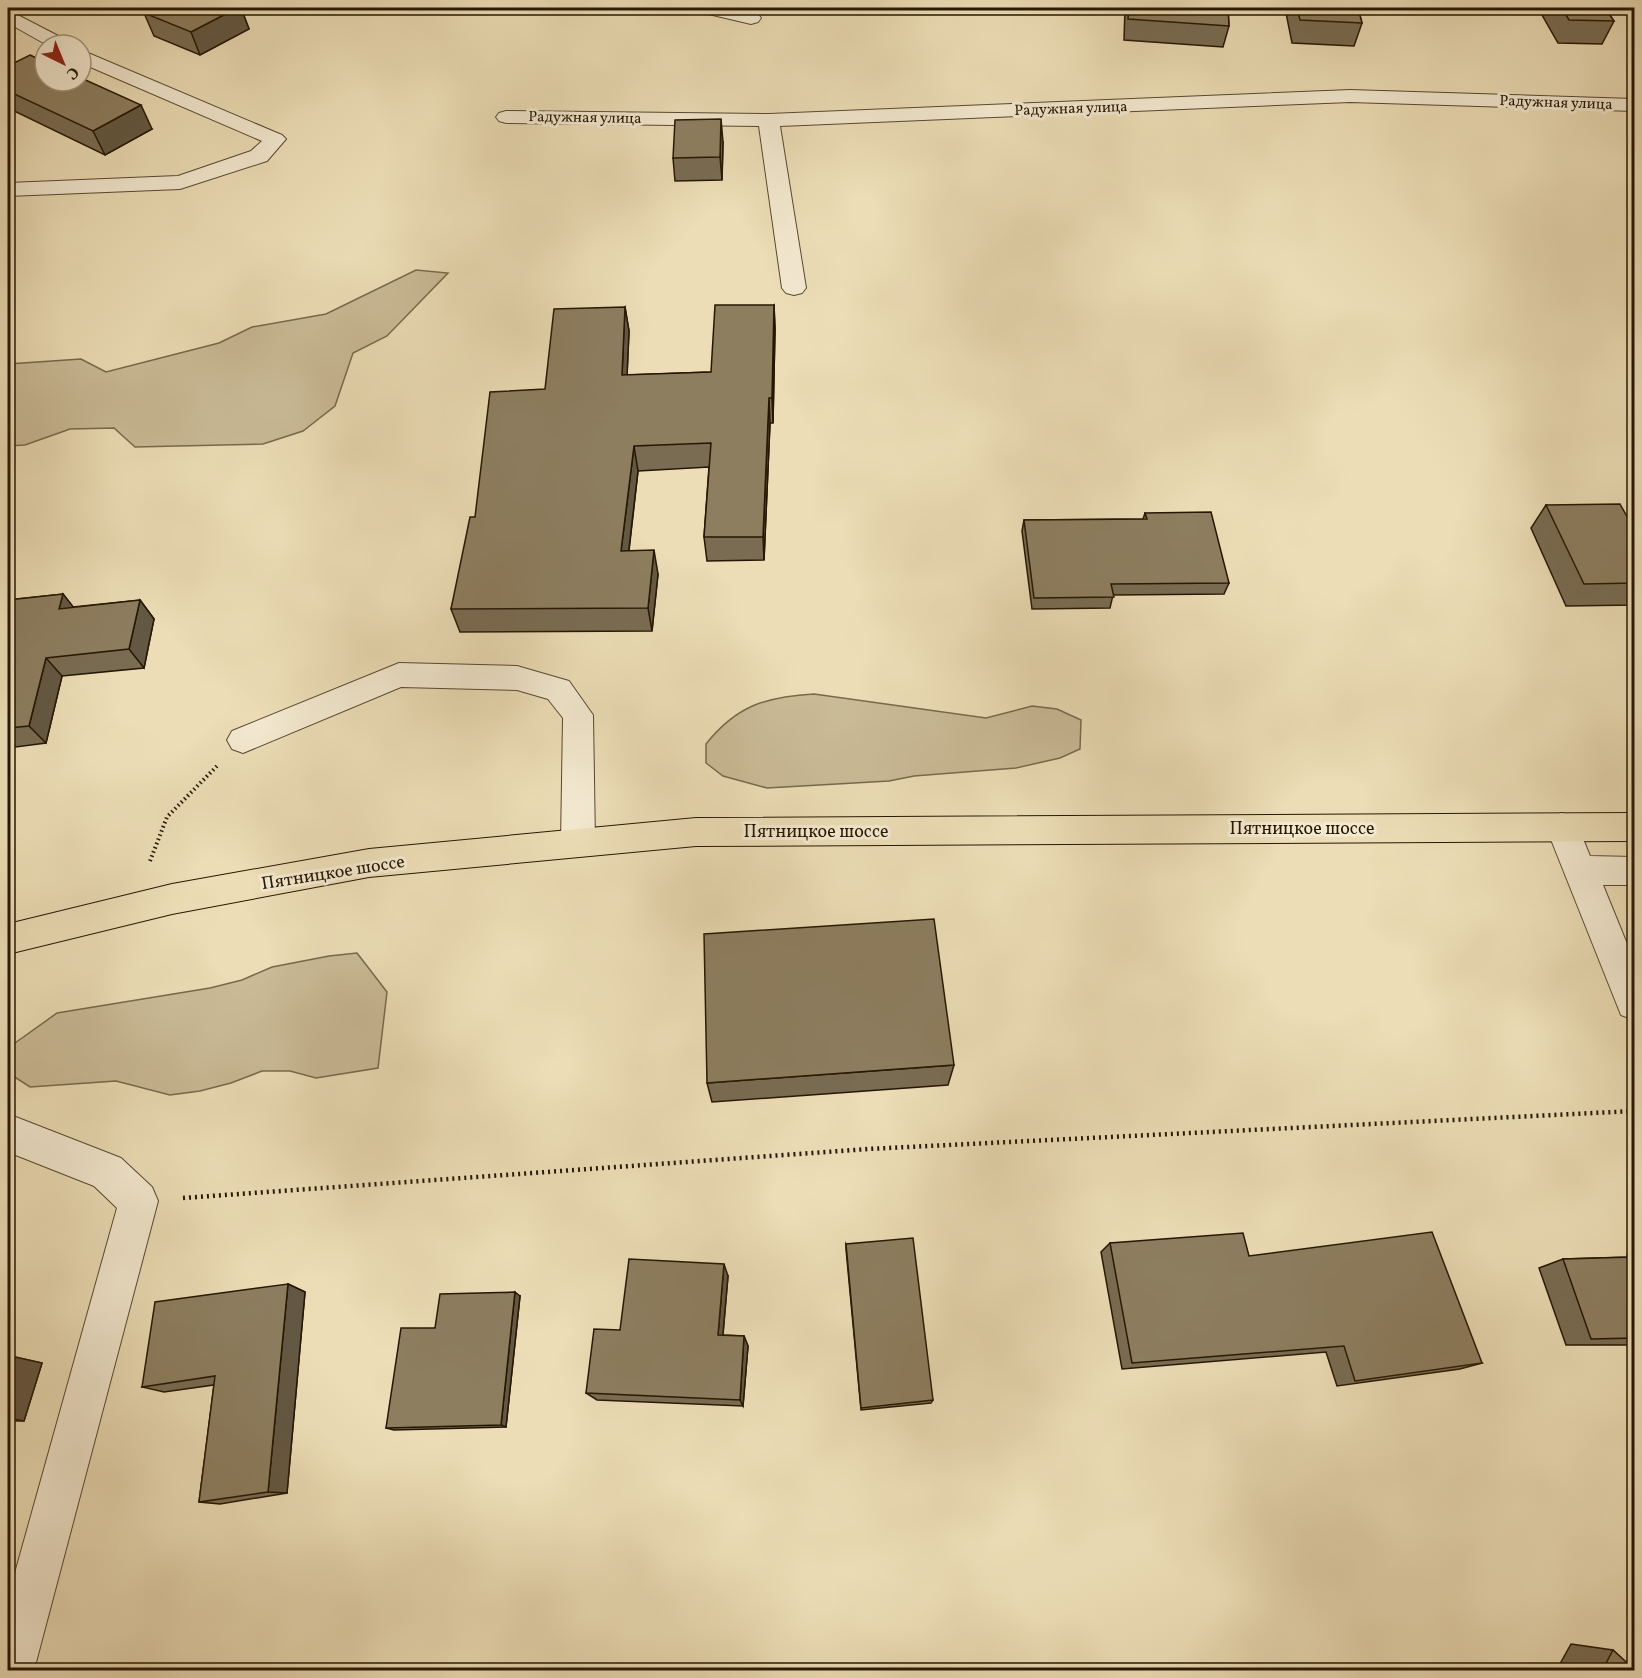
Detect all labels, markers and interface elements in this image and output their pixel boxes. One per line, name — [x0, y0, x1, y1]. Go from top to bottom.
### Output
north arrow — [33, 33, 93, 93]
text: С — [61, 61, 83, 84]
street label: Радужная улица — [1499, 91, 1613, 116]
street label: Радужная улица — [1014, 97, 1128, 122]
street label: Радужная улица — [528, 107, 642, 130]
street label: Пятницкое шоссе — [1230, 817, 1374, 842]
street label: Пятницкое шоссе — [744, 820, 888, 845]
street label: Пятницкое шоссе — [260, 850, 407, 897]

